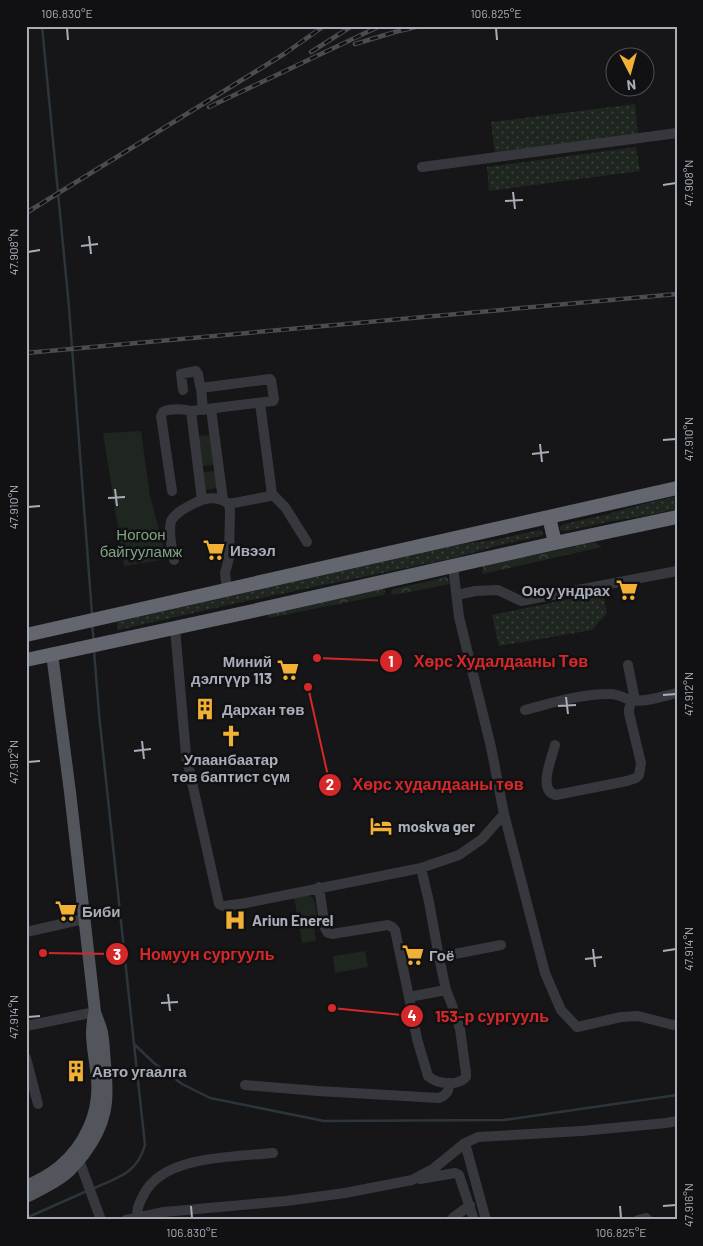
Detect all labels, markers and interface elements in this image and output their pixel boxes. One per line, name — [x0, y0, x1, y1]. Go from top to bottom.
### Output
text: 106.830°E — [41, 6, 93, 20]
text: 106.825°E — [470, 6, 522, 20]
north arrow — [606, 48, 656, 98]
text: N — [626, 76, 637, 94]
text: 47.908°N — [681, 160, 695, 206]
text: 47.908°N — [6, 229, 20, 275]
text: 47.910°N — [681, 417, 695, 461]
text: 47.910°N — [6, 485, 20, 529]
park label: Ногоон байгууламж — [100, 525, 182, 560]
supermarket icon: Ивээл — [201, 537, 227, 563]
place label: Ивээл — [230, 541, 276, 559]
supermarket icon: Оюу ундрах — [614, 577, 640, 603]
place label: Оюу ундрах — [521, 581, 611, 599]
callout: Хөрс Худалдааны Төв — [378, 646, 598, 677]
text: Хөрс Худалдааны Төв — [414, 651, 588, 670]
place label: Миний дэлгүүр 113 — [191, 652, 272, 687]
text: 1 — [388, 652, 394, 670]
supermarket icon: Миний дэлгүүр 113 — [275, 657, 301, 683]
text: 47.912°N — [681, 672, 695, 716]
building icon: Дархан төв — [192, 696, 218, 722]
place label: Дархан төв — [222, 700, 304, 718]
church icon: Улаанбаатар төв баптист сүм — [218, 723, 244, 749]
text: 47.912°N — [6, 740, 20, 784]
place label: Улаанбаатар төв баптист сүм — [172, 750, 290, 785]
callout: Хөрс худалдааны төв — [318, 769, 534, 800]
text: Хөрс худалдааны төв — [352, 774, 524, 793]
text: 2 — [326, 775, 334, 793]
hotel icon: moskva ger — [368, 813, 394, 839]
place label: moskva ger — [398, 817, 475, 835]
supermarket icon: Биби — [53, 898, 79, 924]
place label: Биби — [82, 902, 121, 920]
hospital icon: Ariun Enerel — [222, 907, 248, 933]
place label: Ariun Enerel — [252, 911, 334, 929]
text: 47.914°N — [681, 927, 695, 971]
callout: Номуун сургууль — [104, 939, 284, 970]
supermarket icon: Гоё — [400, 942, 426, 968]
text: Номуун сургууль — [139, 944, 275, 963]
text: 3 — [113, 945, 121, 963]
place label: Гоё — [429, 946, 454, 964]
text: 47.914°N — [6, 995, 20, 1039]
callout: 153-р сургууль — [400, 1001, 559, 1032]
text: 4 — [407, 1006, 417, 1024]
text: 153-р сургууль — [435, 1006, 549, 1025]
building icon: Авто угаалга — [63, 1058, 89, 1084]
place label: Авто угаалга — [92, 1062, 187, 1080]
text: 47.916°N — [681, 1183, 695, 1227]
text: 106.830°E — [166, 1225, 218, 1239]
text: 106.825°E — [595, 1225, 647, 1239]

